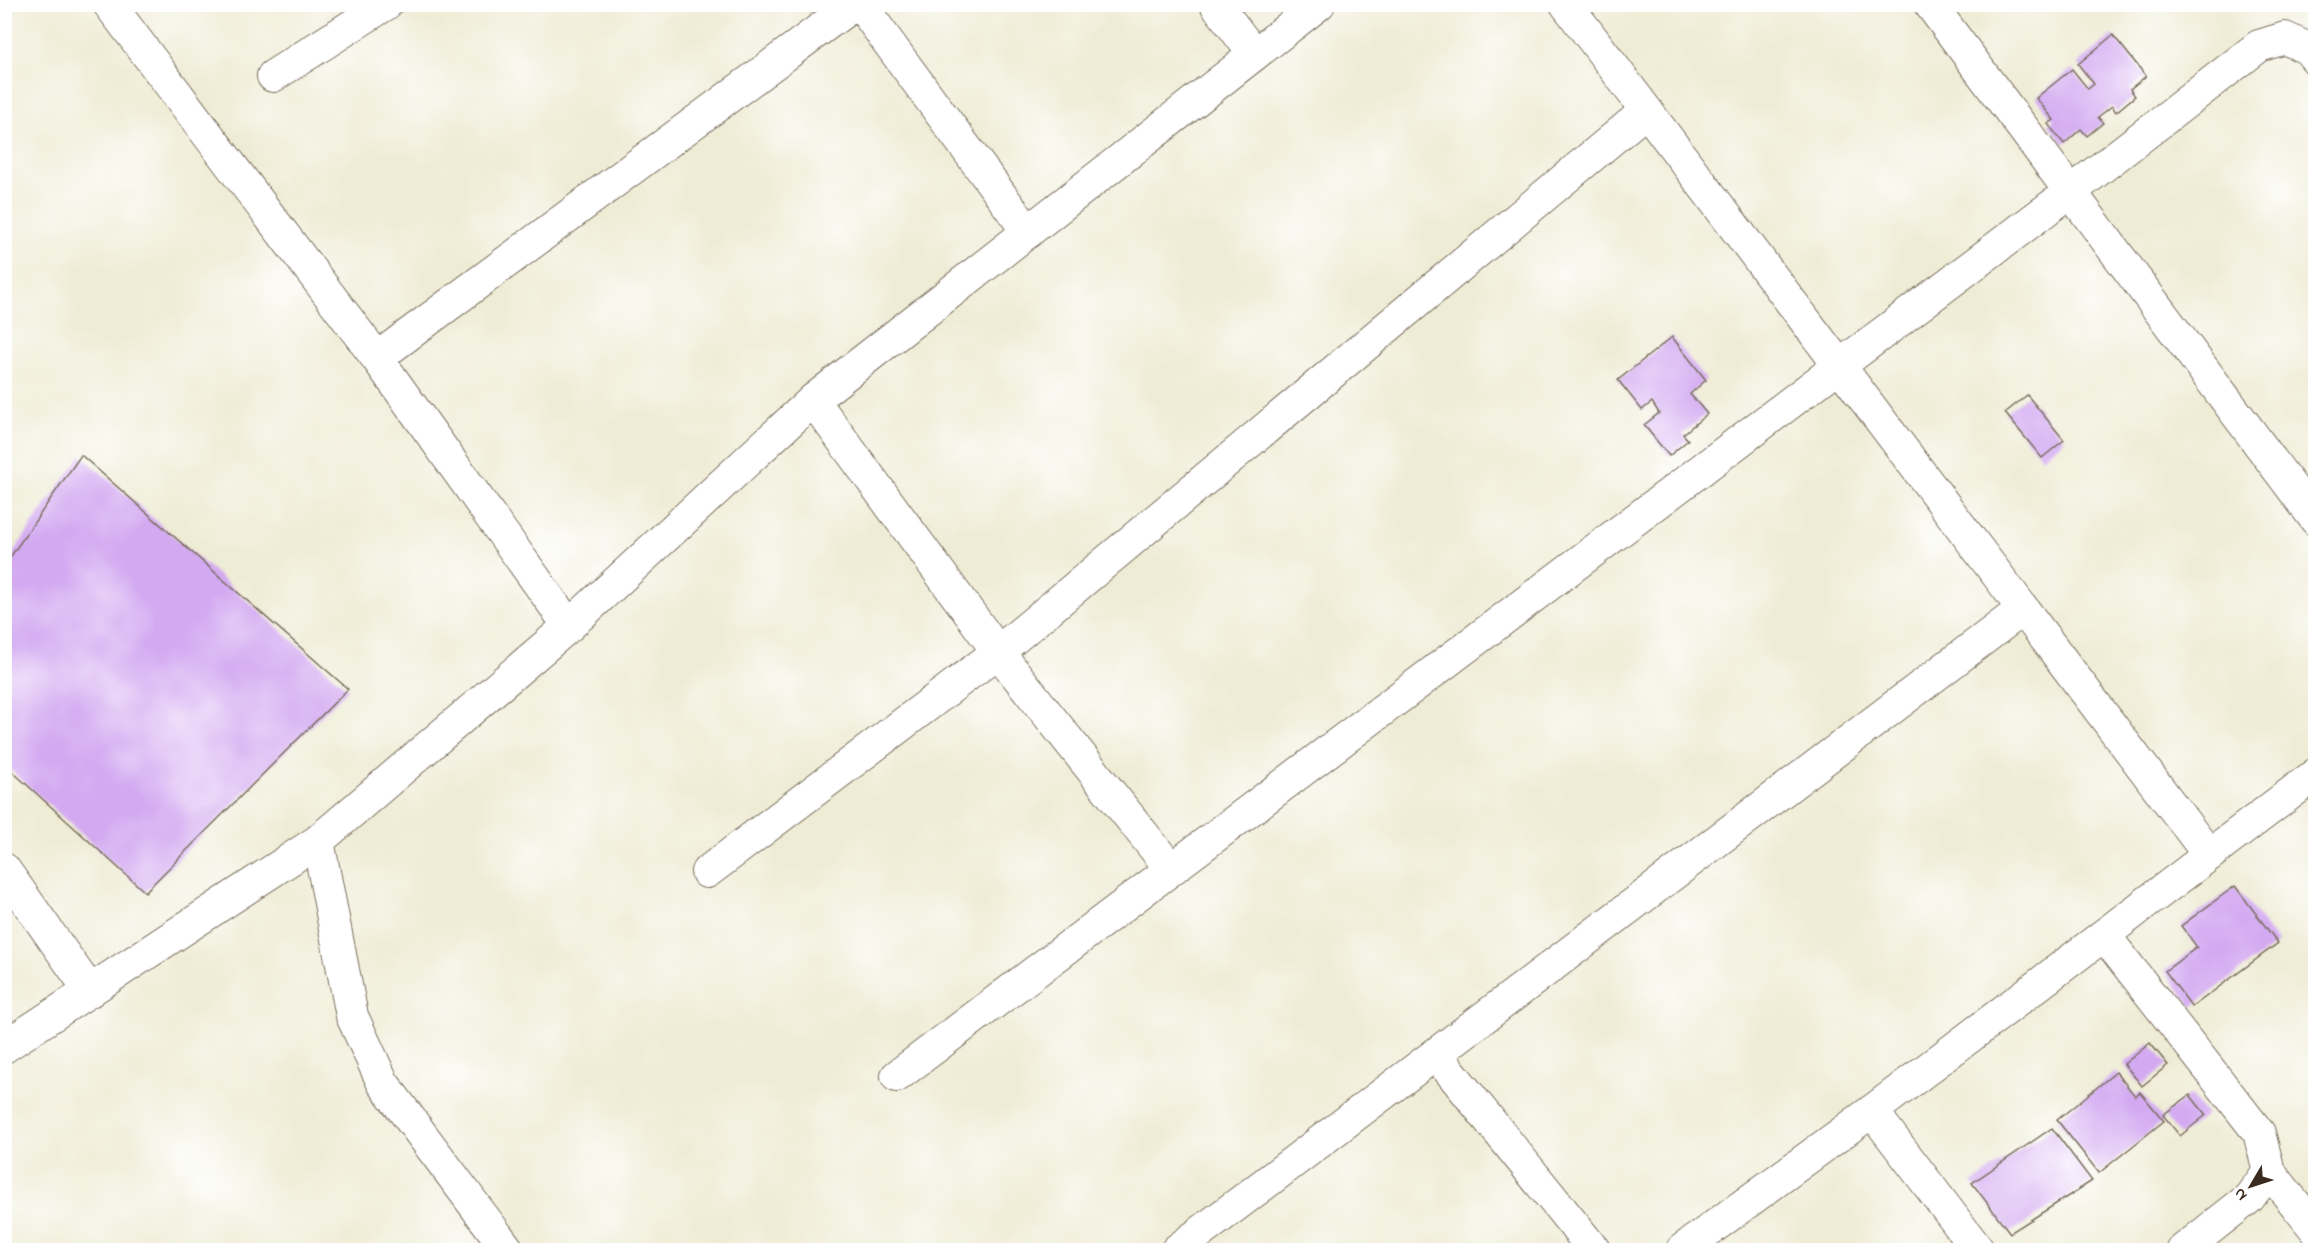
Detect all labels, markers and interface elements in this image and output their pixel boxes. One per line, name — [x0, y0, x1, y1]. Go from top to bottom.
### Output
north arrow — [2221, 1156, 2281, 1216]
text: N — [2228, 1182, 2254, 1206]

